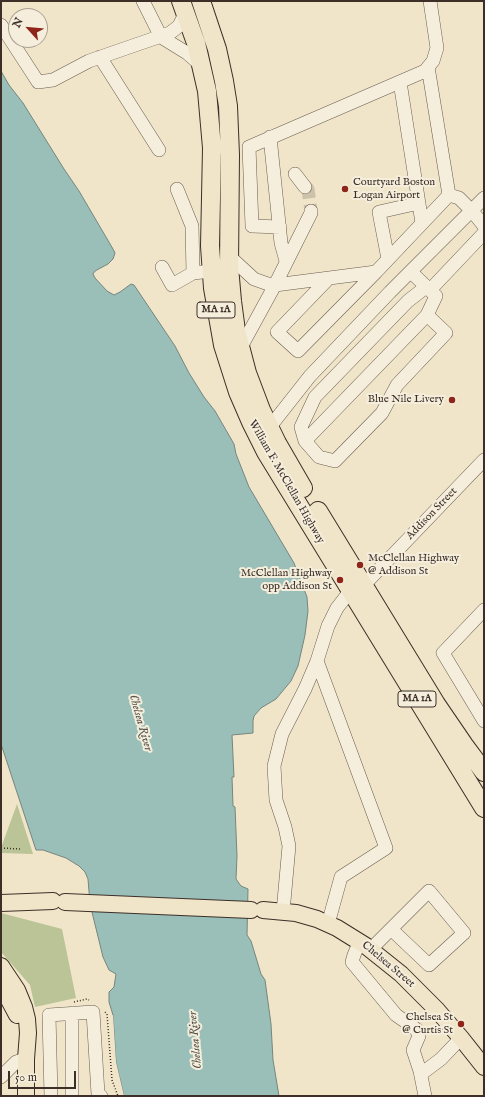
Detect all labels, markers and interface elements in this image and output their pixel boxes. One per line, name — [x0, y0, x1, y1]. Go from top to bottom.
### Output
north arrow — [8, 8, 48, 48]
text: N — [10, 16, 27, 30]
place label: Courtyard Boston Logan Airport — [353, 176, 435, 202]
marker: Courtyard Boston Logan Airport — [340, 184, 350, 194]
road number: MA 1A — [197, 302, 235, 318]
place label: Blue Nile Livery — [368, 393, 444, 407]
marker: Blue Nile Livery — [447, 395, 457, 405]
street label: William F. McClellan Highway — [245, 418, 327, 546]
street label: Addison Street — [404, 485, 460, 543]
place label: McClellan Highway @ Addison St — [368, 552, 459, 578]
marker: McClellan Highway @ Addison St — [355, 560, 365, 570]
place label: McClellan Highway opp Addison St — [241, 567, 332, 593]
marker: McClellan Highway opp Addison St — [335, 575, 345, 585]
road number: MA 1A — [398, 691, 436, 707]
water label: Chelsea River — [125, 693, 155, 753]
street label: Chelsea Street — [359, 939, 417, 991]
water label: Chelsea River — [186, 1010, 206, 1070]
place label: Chelsea St @ Curtis St — [402, 1011, 453, 1037]
marker: Chelsea St @ Curtis St — [456, 1019, 466, 1029]
scale bar — [10, 1063, 78, 1089]
text: 50 m — [15, 1070, 37, 1085]

